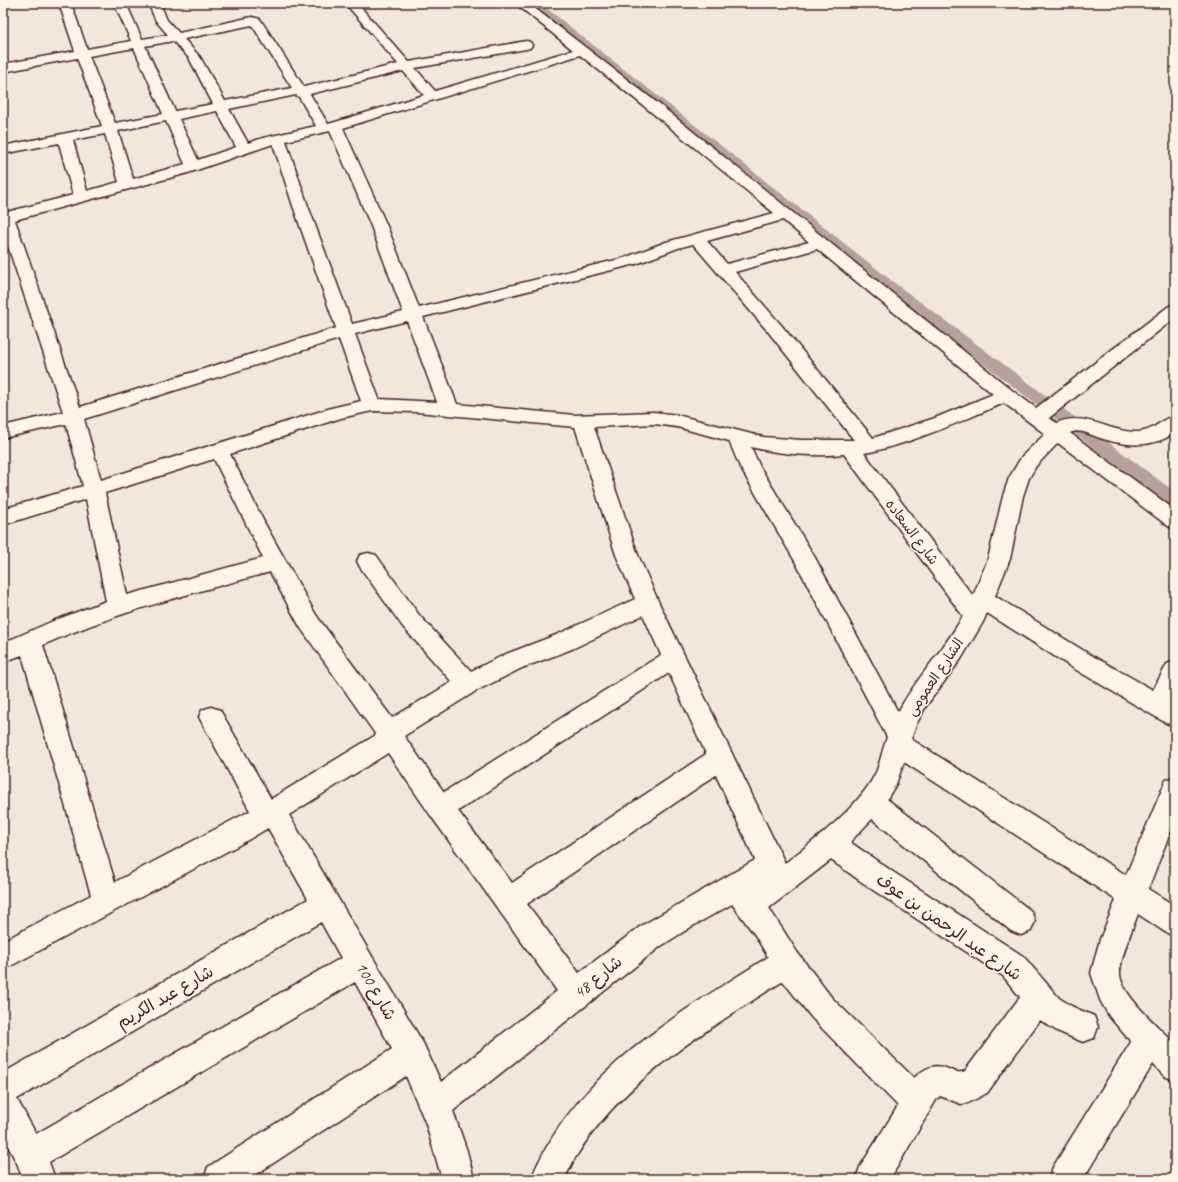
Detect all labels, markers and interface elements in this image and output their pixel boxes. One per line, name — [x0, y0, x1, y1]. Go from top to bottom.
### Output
street label: شارع السعاده — [881, 496, 942, 569]
street label: الشارع العمومى — [903, 635, 969, 720]
street label: شارع عبد الرحمن بن عوف — [872, 869, 1026, 986]
street label: شارع 48 — [570, 951, 627, 1004]
street label: شارع 100 — [350, 958, 401, 1024]
street label: شارع عبد الكريم — [113, 961, 218, 1035]

